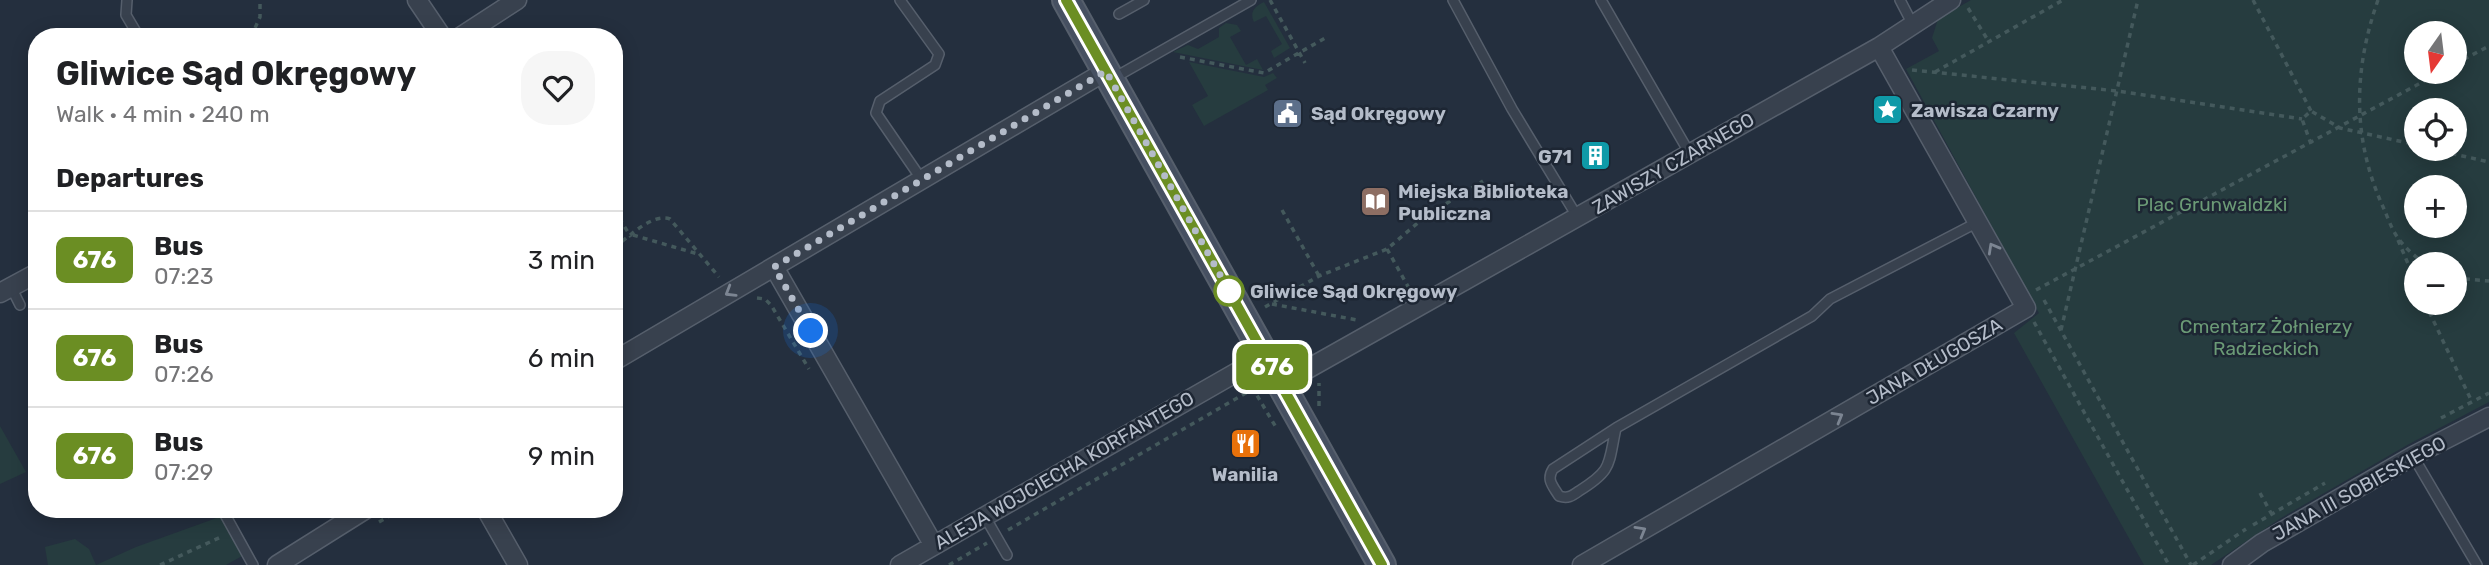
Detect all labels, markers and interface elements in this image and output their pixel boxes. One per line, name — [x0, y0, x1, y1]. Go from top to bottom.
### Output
north arrow — [2404, 21, 2468, 84]
map controls — [2404, 21, 2467, 315]
button: heart — [521, 51, 595, 125]
text: Gliwice Sąd Okręgowy — [56, 54, 416, 93]
place icon: Zawisza Czarny — [1871, 93, 1905, 127]
public building icon: Sąd Okręgowy — [1271, 96, 1305, 130]
button: locate — [2404, 98, 2467, 161]
place label: Zawisza Czarny — [1911, 99, 2060, 122]
text: Walk · 4 min · 240 m — [56, 100, 270, 128]
place label: Sąd Okręgowy — [1311, 102, 1447, 125]
street label: ZAWISZY CZARNEGO — [1588, 108, 1758, 219]
building icon: G71 — [1578, 139, 1612, 173]
place label: G71 — [1538, 145, 1572, 168]
text: Departures — [56, 163, 204, 194]
button: + — [2404, 175, 2467, 238]
place label: Miejska Biblioteka Publiczna — [1398, 180, 1568, 225]
library icon: Miejska Biblioteka Publiczna — [1358, 185, 1392, 219]
park label: Plac Grunwaldzki — [2137, 193, 2287, 216]
text: Bus — [154, 231, 203, 262]
one-way arrow — [1988, 243, 2001, 256]
text: 3 min — [528, 245, 595, 276]
text: 676 — [73, 246, 116, 274]
button: − — [2404, 252, 2467, 315]
text: 07:23 — [154, 262, 214, 290]
marker: Gliwice Sąd Okręgowy — [1214, 276, 1244, 306]
place label: Gliwice Sąd Okręgowy — [1250, 280, 1458, 303]
one-way arrow — [725, 284, 738, 297]
your location — [793, 313, 828, 348]
street label: JANA DŁUGOSZA — [1862, 313, 2007, 410]
park label: Cmentarz Żołnierzy Radzieckich — [2180, 315, 2352, 360]
text: Bus — [154, 329, 203, 360]
text: 6 min — [528, 343, 595, 374]
text: 676 — [73, 344, 116, 372]
line badge: 676 — [1232, 344, 1312, 390]
text: 676 — [1250, 353, 1294, 381]
text: 07:26 — [154, 360, 214, 388]
street label: ALEJA WOJCIECHA KORFANTEGO — [930, 386, 1198, 554]
one-way arrow — [1830, 412, 1843, 425]
restaurant icon: Wanilia — [1228, 426, 1262, 460]
text: Bus — [154, 427, 203, 458]
street label: JANA III SOBIESKIEGO — [2269, 431, 2450, 546]
text: 9 min — [528, 441, 595, 472]
text: 676 — [73, 442, 116, 470]
text: 07:29 — [154, 458, 213, 486]
place label: Wanilia — [1212, 463, 1278, 486]
one-way arrow — [1633, 526, 1646, 539]

